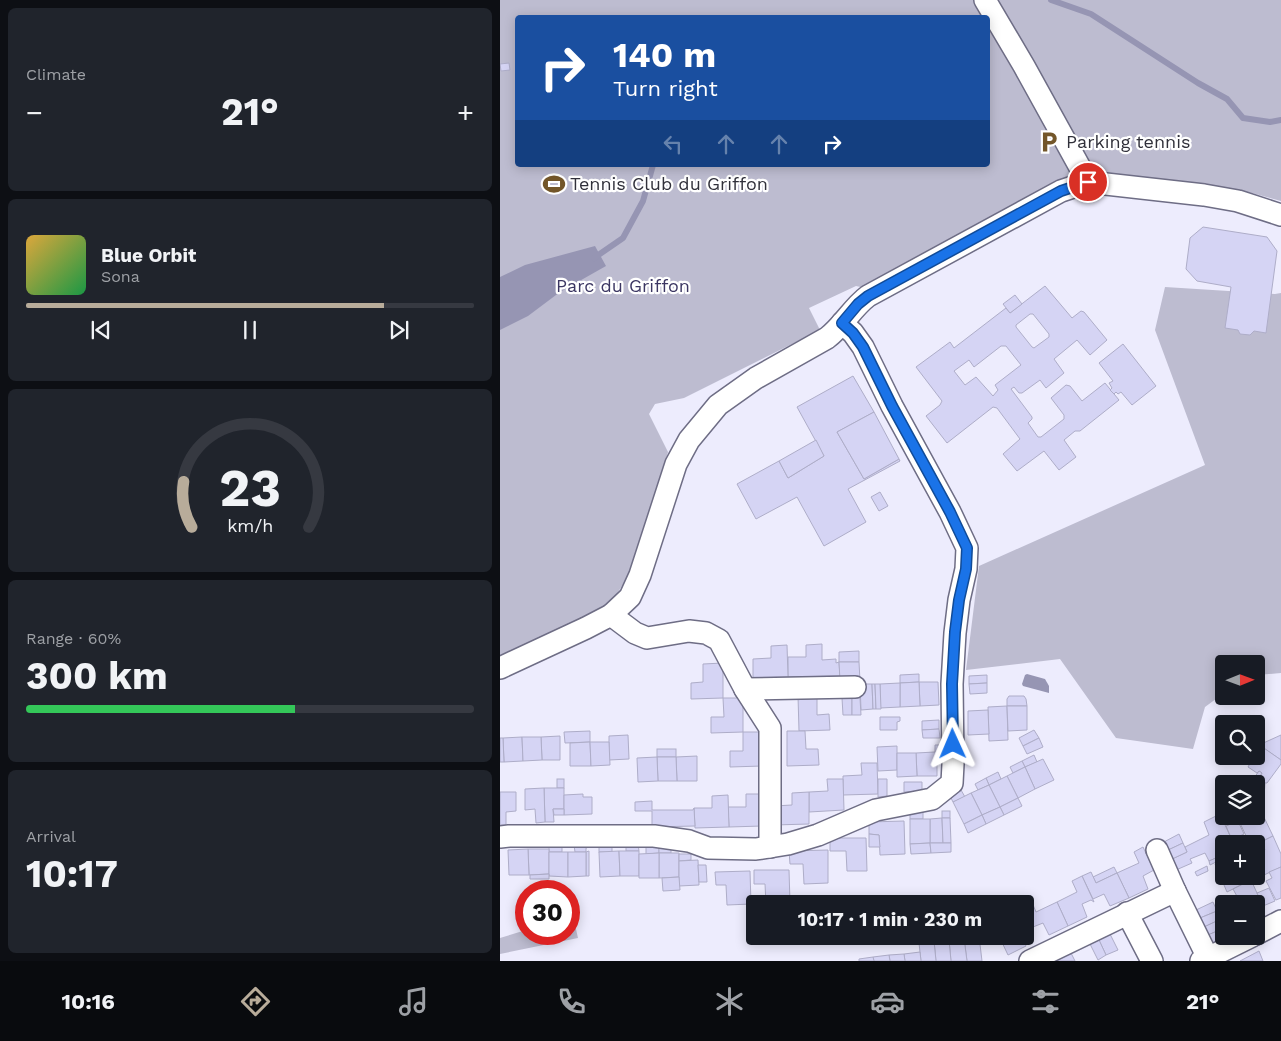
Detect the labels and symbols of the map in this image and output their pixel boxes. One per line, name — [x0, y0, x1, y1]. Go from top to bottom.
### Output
parking icon: Parking tennis — [1036, 129, 1062, 155]
place label: Parking tennis — [1066, 131, 1191, 152]
pin — [1067, 161, 1109, 203]
sports icon: Tennis Club du Griffon — [541, 171, 567, 197]
place label: Tennis Club du Griffon — [570, 173, 768, 194]
park label: Parc du Griffon — [556, 275, 690, 296]
north arrow — [1215, 655, 1265, 705]
position arrow — [926, 717, 978, 769]
speed limit sign: 30 — [515, 880, 580, 945]

